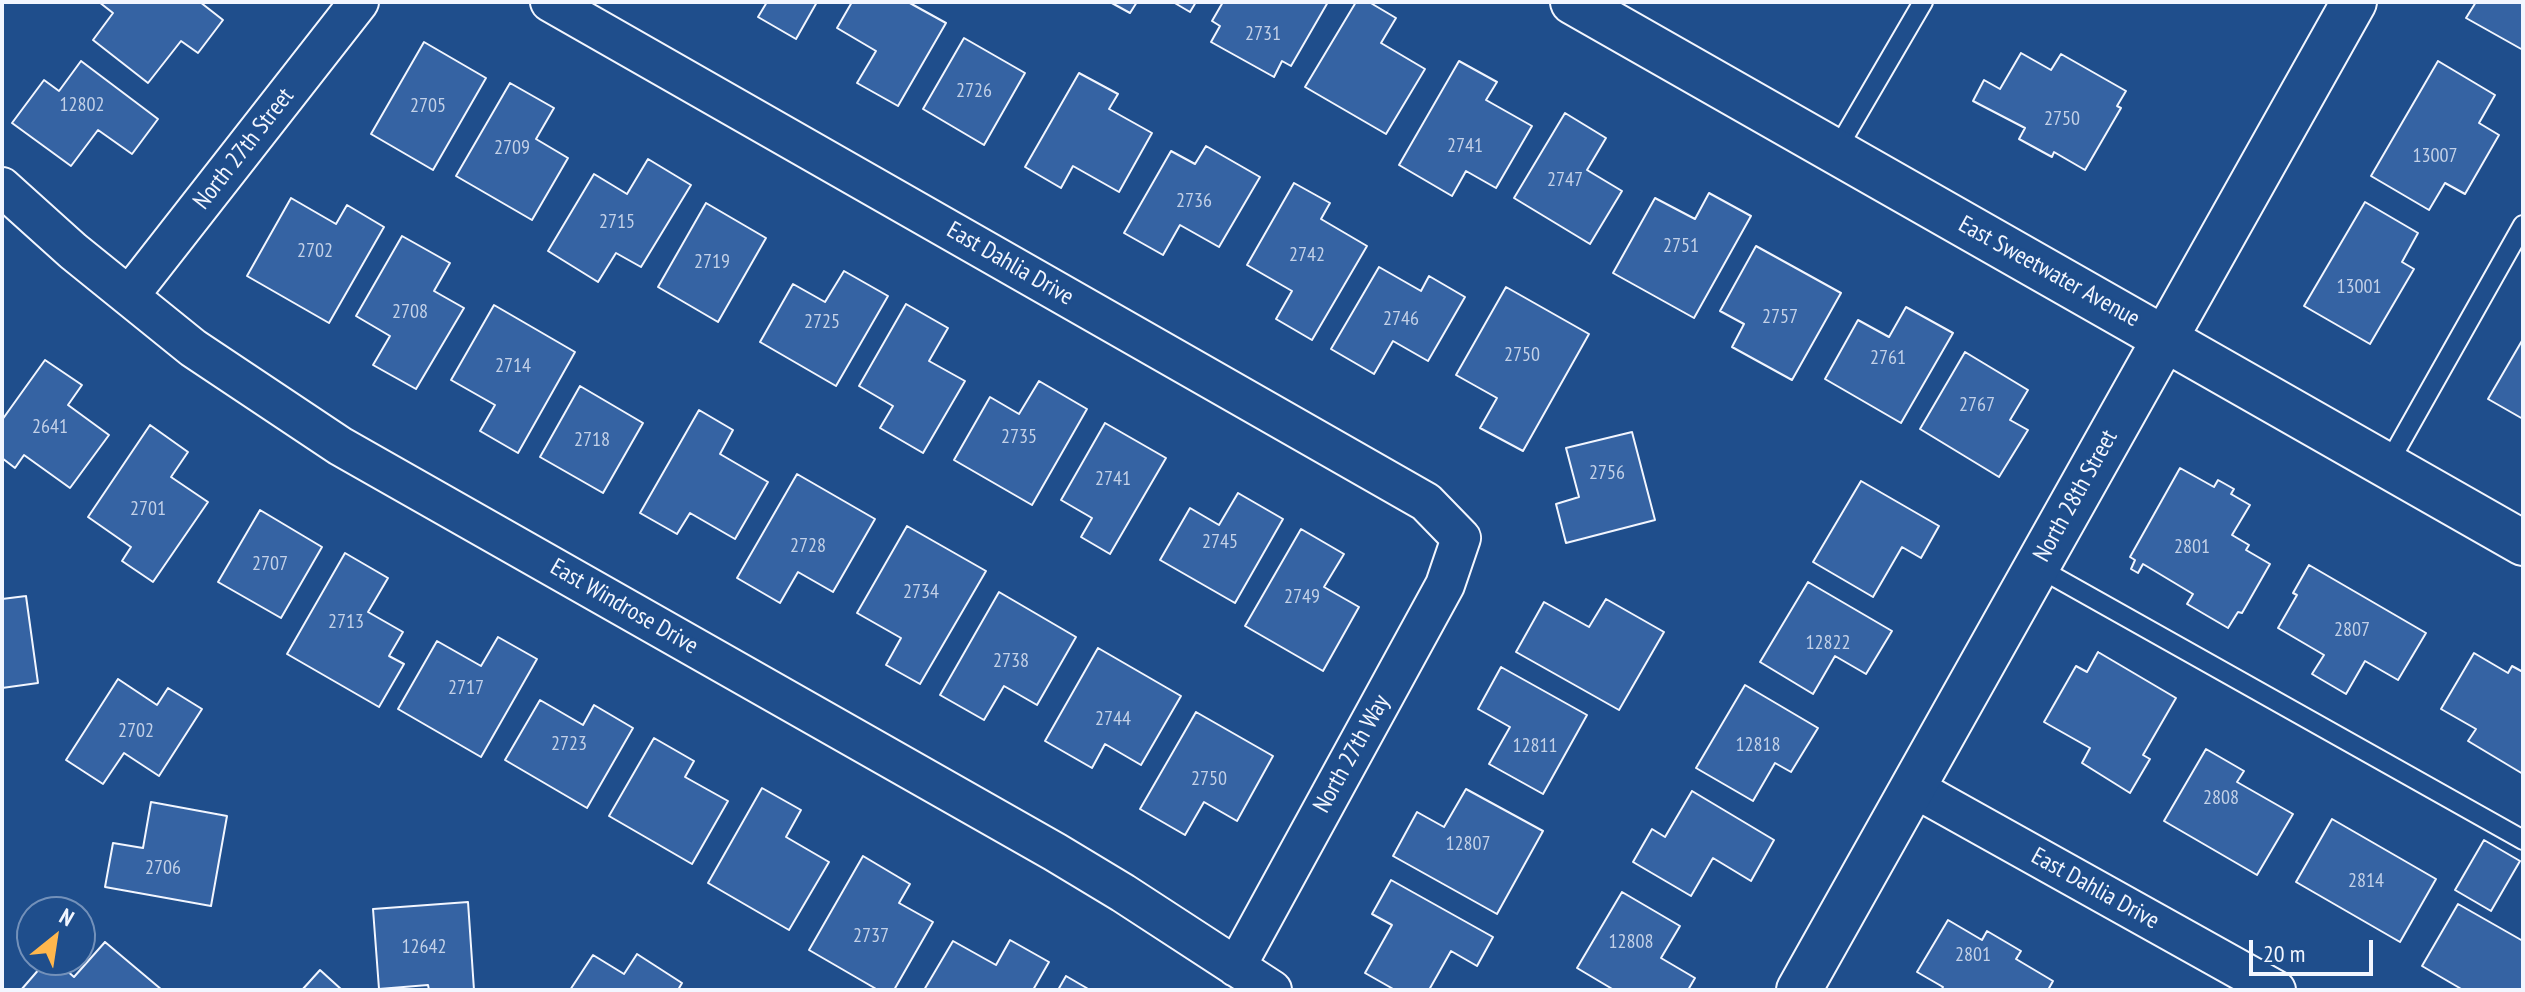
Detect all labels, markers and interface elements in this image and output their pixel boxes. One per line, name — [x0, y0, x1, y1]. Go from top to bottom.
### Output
house number: 2731 — [1245, 22, 1281, 46]
house number: 2726 — [956, 79, 992, 103]
street label: North 27th Street — [188, 83, 300, 215]
house number: 12802 — [60, 93, 104, 117]
house number: 2705 — [410, 94, 446, 118]
house number: 2750 — [2044, 107, 2080, 131]
house number: 2741 — [1447, 134, 1483, 158]
house number: 2709 — [494, 136, 530, 160]
house number: 13007 — [2413, 144, 2457, 168]
house number: 2747 — [1547, 168, 1583, 192]
house number: 2736 — [1176, 189, 1212, 213]
house number: 2715 — [599, 210, 635, 234]
street label: East Sweetwater Avenue — [1953, 210, 2145, 334]
street label: East Dahlia Drive — [942, 216, 1078, 312]
house number: 2751 — [1663, 234, 1699, 258]
house number: 2702 — [297, 239, 333, 263]
house number: 2742 — [1289, 243, 1325, 267]
house number: 2719 — [694, 250, 730, 274]
house number: 13001 — [2337, 275, 2381, 299]
house number: 2708 — [392, 300, 428, 324]
house number: 2757 — [1762, 305, 1798, 329]
house number: 2746 — [1383, 307, 1419, 331]
house number: 2725 — [804, 310, 840, 334]
house number: 2750 — [1504, 343, 1540, 367]
house number: 2761 — [1870, 346, 1906, 370]
house number: 2714 — [495, 354, 531, 378]
house number: 2767 — [1959, 393, 1995, 417]
house number: 2641 — [32, 415, 68, 439]
house number: 2735 — [1001, 425, 1037, 449]
street label: North 28th Street — [2028, 425, 2124, 567]
house number: 2718 — [574, 428, 610, 452]
house number: 2756 — [1589, 461, 1625, 485]
house number: 2741 — [1095, 467, 1131, 491]
house number: 2701 — [130, 497, 166, 521]
house number: 2745 — [1202, 530, 1238, 554]
house number: 2728 — [790, 534, 826, 558]
house number: 2801 — [2174, 535, 2210, 559]
house number: 2707 — [252, 552, 288, 576]
street label: East Windrose Drive — [545, 553, 703, 661]
house number: 2734 — [903, 580, 939, 604]
house number: 2749 — [1284, 585, 1320, 609]
house number: 2713 — [328, 610, 364, 634]
house number: 2807 — [2334, 618, 2370, 642]
house number: 12822 — [1806, 631, 1850, 655]
house number: 2738 — [993, 649, 1029, 673]
house number: 2717 — [448, 676, 484, 700]
street label: North 27th Way — [1308, 690, 1396, 818]
house number: 2744 — [1095, 707, 1131, 731]
house number: 2702 — [118, 719, 154, 743]
house number: 2723 — [551, 732, 587, 756]
house number: 12818 — [1736, 733, 1780, 757]
house number: 12811 — [1513, 734, 1557, 758]
house number: 2750 — [1191, 767, 1227, 791]
house number: 2808 — [2203, 786, 2239, 810]
house number: 12807 — [1446, 832, 1490, 856]
street label: East Dahlia Drive — [2026, 842, 2164, 936]
house number: 2706 — [145, 856, 181, 880]
house number: 2814 — [2348, 869, 2384, 893]
north arrow — [16, 896, 96, 976]
text: N — [55, 902, 79, 932]
house number: 2737 — [853, 924, 889, 948]
scale bar — [2253, 924, 2377, 974]
house number: 12808 — [1609, 930, 1653, 954]
house number: 12642 — [402, 935, 446, 959]
text: 20 m — [2263, 938, 2305, 969]
house number: 2801 — [1955, 943, 1991, 967]

